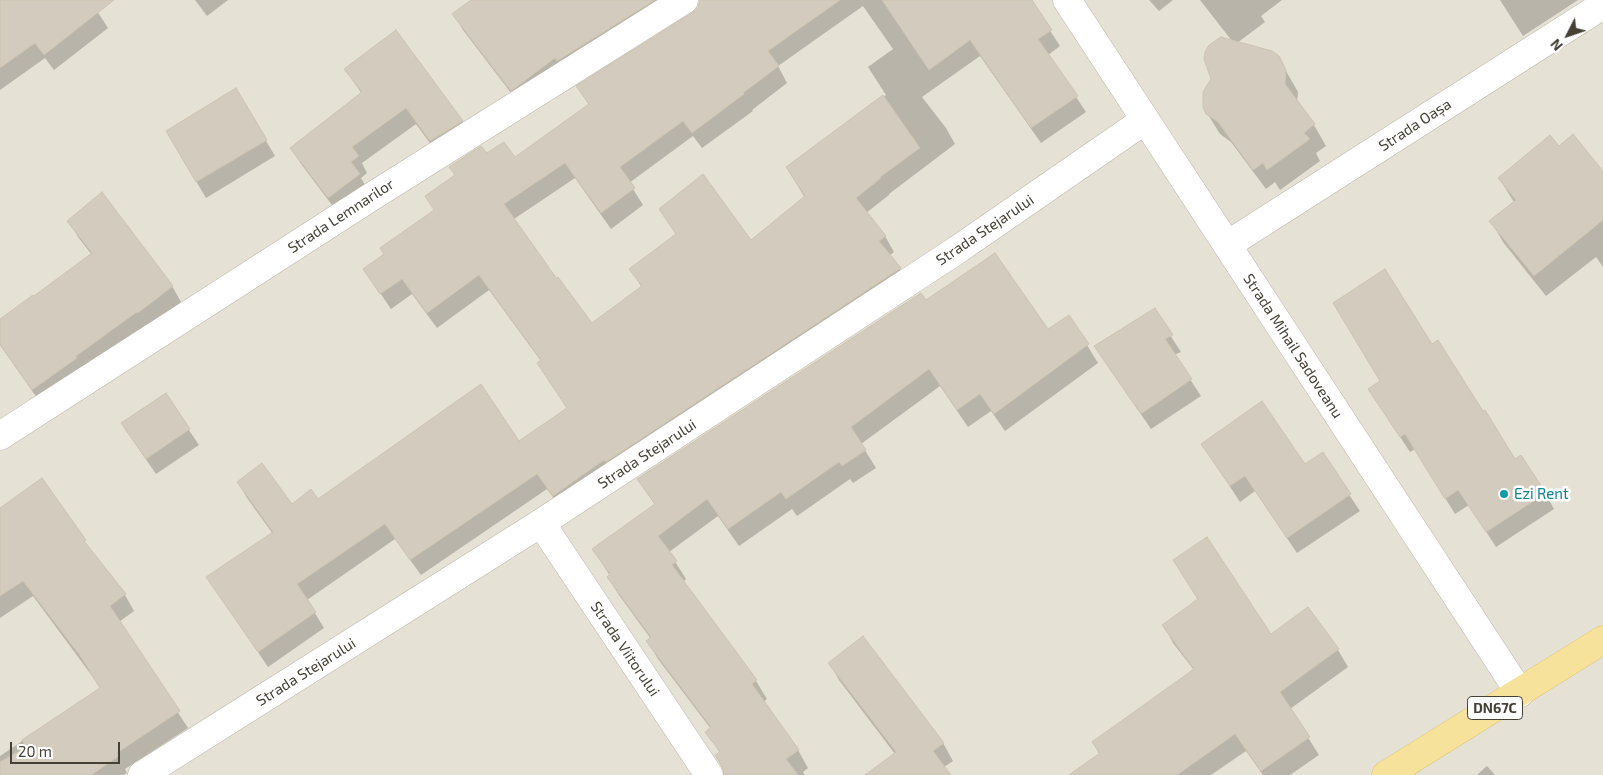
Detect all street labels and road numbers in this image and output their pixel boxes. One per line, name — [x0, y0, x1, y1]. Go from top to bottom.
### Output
street label: Strada Oașa — [1375, 95, 1455, 155]
street label: Strada Lemnarilor — [285, 175, 397, 257]
street label: Strada Stejarului — [933, 191, 1037, 269]
street label: Strada Mihail Sadoveanu — [1239, 270, 1347, 422]
street label: Strada Stejarului — [594, 415, 700, 493]
street label: Strada Viitorului — [587, 598, 663, 700]
street label: Strada Stejarului — [253, 634, 359, 710]
road number: DN67C — [1468, 696, 1522, 720]

